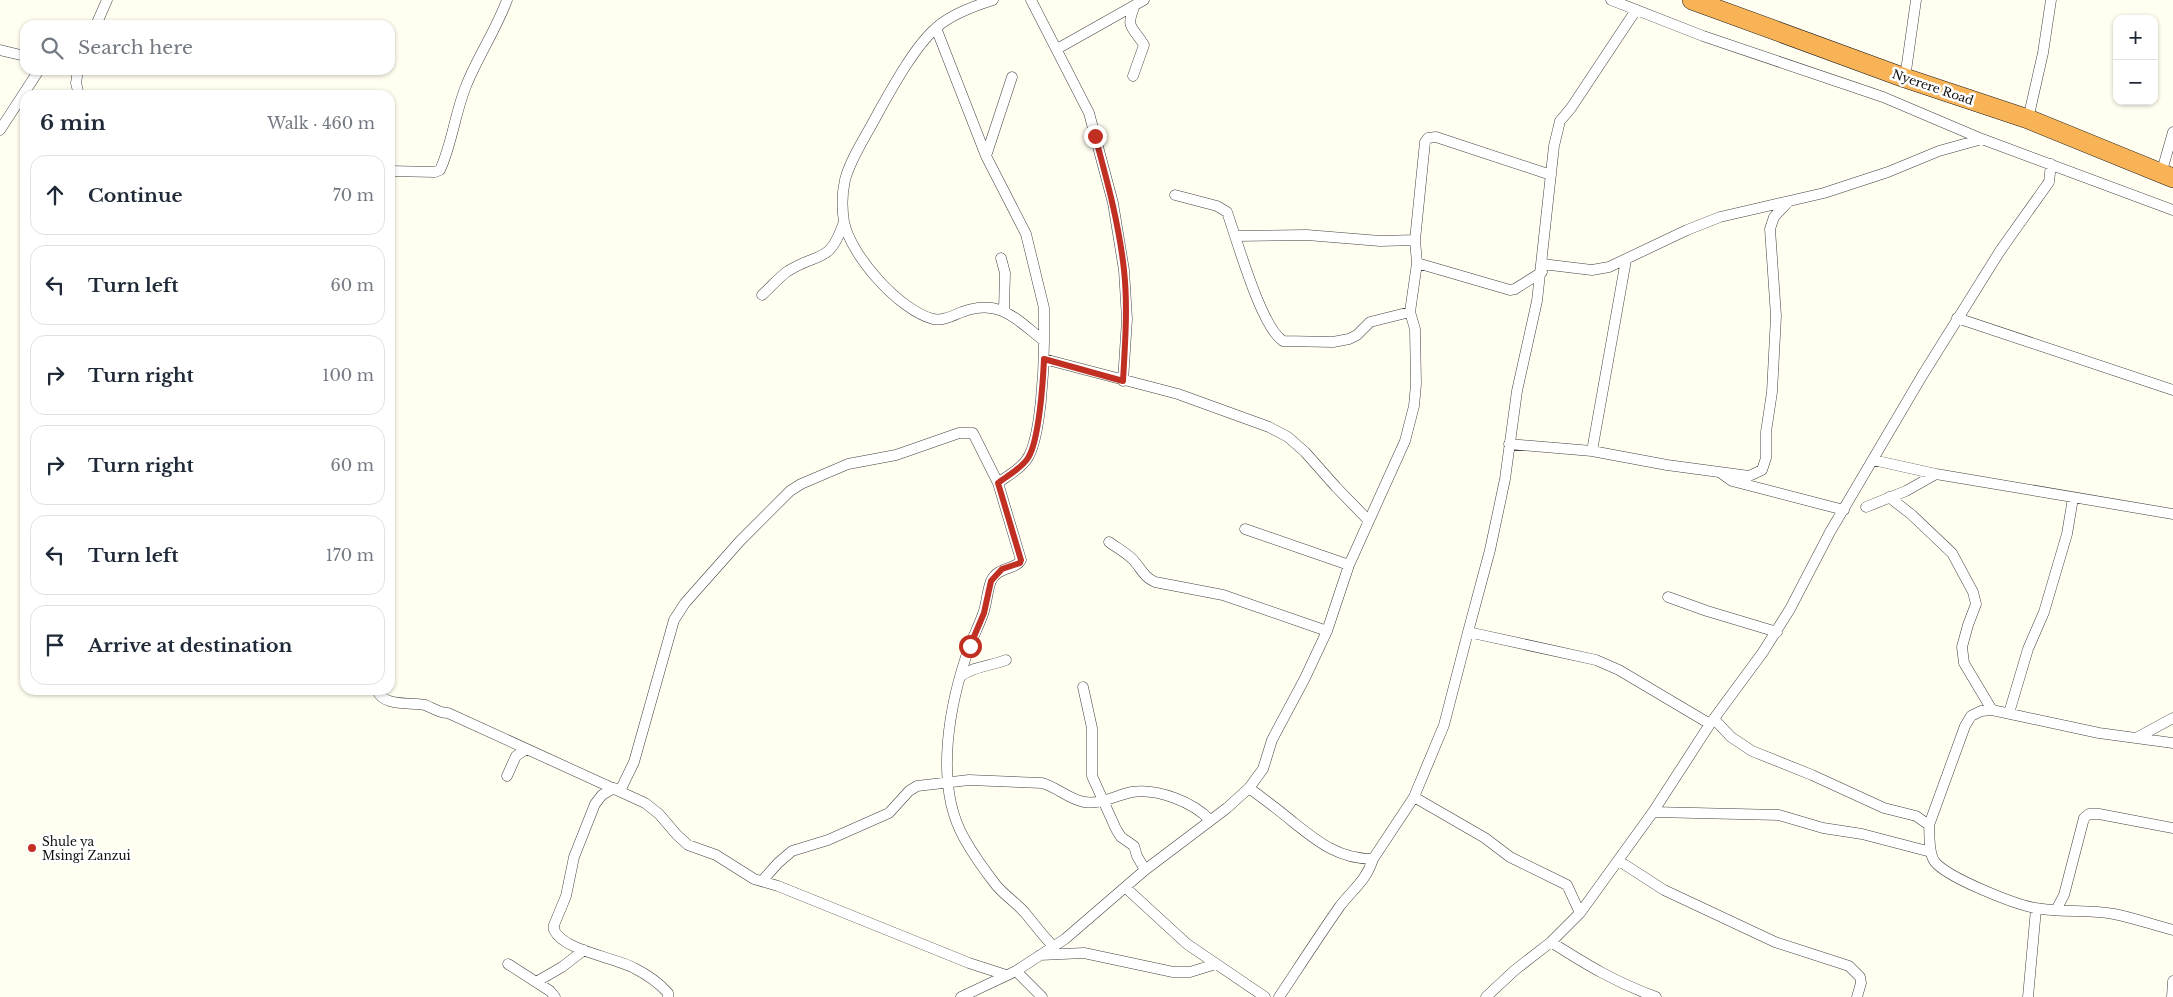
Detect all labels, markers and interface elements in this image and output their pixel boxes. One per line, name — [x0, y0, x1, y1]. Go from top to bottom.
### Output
map controls — [2113, 15, 2158, 105]
button: + — [2113, 15, 2158, 60]
search box — [20, 20, 395, 75]
icon: search — [38, 34, 66, 62]
text: Search here — [78, 36, 193, 59]
button: − — [2113, 60, 2158, 105]
street label: Nyerere Road — [1890, 66, 1976, 108]
text: 6 min — [40, 110, 106, 136]
text: Walk · 460 m — [267, 113, 375, 133]
route end — [1084, 125, 1107, 148]
icon: ahead — [41, 181, 69, 209]
text: Continue — [88, 184, 183, 207]
text: 70 m — [333, 185, 374, 205]
icon: left — [41, 271, 69, 299]
text: Turn left — [88, 274, 179, 297]
text: 60 m — [331, 275, 374, 295]
icon: right — [41, 361, 69, 389]
text: Turn right — [88, 364, 194, 387]
text: 100 m — [322, 365, 374, 385]
icon: right — [41, 451, 69, 479]
text: Turn right — [88, 454, 194, 477]
text: 60 m — [331, 455, 374, 475]
icon: left — [41, 541, 69, 569]
text: Turn left — [88, 544, 179, 567]
text: 170 m — [326, 545, 374, 565]
icon: arrive — [41, 631, 69, 659]
text: Arrive at destination — [88, 634, 292, 657]
route start — [959, 635, 982, 658]
place label: Shule ya Msingi Zanzui — [42, 834, 131, 863]
marker: Shule ya Msingi Zanzui — [26, 842, 38, 854]

